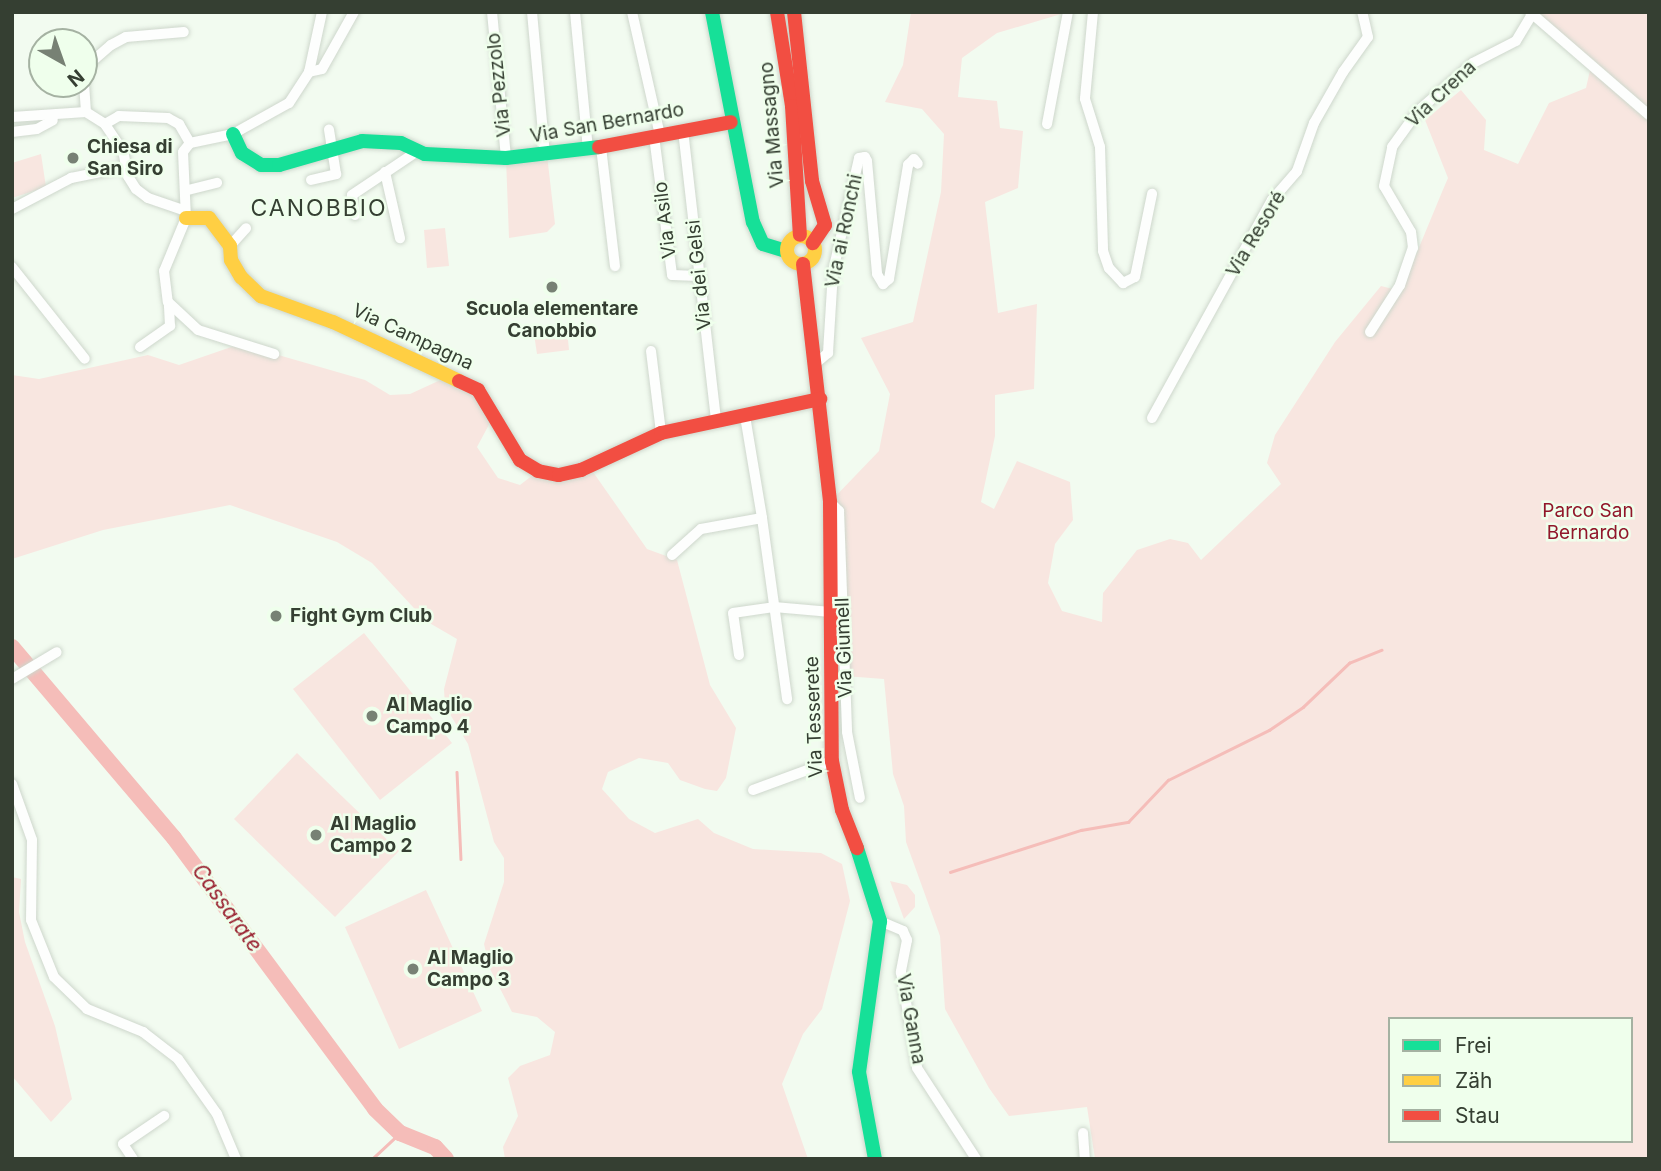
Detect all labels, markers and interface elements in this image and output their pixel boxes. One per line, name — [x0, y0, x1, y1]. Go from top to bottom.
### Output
north arrow — [28, 28, 98, 98]
street label: Via Pezzolo — [482, 32, 516, 138]
street label: Via Crena — [1401, 56, 1481, 132]
street label: Via Massagno — [755, 61, 789, 189]
text: N — [63, 64, 88, 91]
street label: Via San Bernardo — [528, 98, 686, 148]
place label: Chiesa di San Siro — [87, 136, 173, 180]
marker: Chiesa di San Siro — [65, 150, 81, 166]
street label: Via ai Ronchi — [821, 172, 867, 290]
street label: Via Asilo — [649, 180, 681, 260]
street label: Via Resoré — [1221, 187, 1291, 281]
district label: CANOBBIO — [252, 194, 386, 222]
street label: Via dei Gelsi — [682, 219, 716, 331]
marker: Scuola elementare Canobbio — [544, 279, 560, 295]
place label: Scuola elementare Canobbio — [466, 298, 638, 342]
street label: Via Campagna — [349, 299, 477, 375]
park label: Parco San Bernardo — [1542, 500, 1634, 544]
street label: Via Giumell — [831, 597, 857, 699]
place label: Fight Gym Club — [290, 605, 432, 627]
marker: Fight Gym Club — [268, 608, 284, 624]
street label: Via Tesserete — [800, 656, 828, 778]
place label: Al Maglio Campo 4 — [386, 694, 473, 738]
marker: Al Maglio Campo 4 — [364, 708, 380, 724]
place label: Al Maglio Campo 2 — [330, 813, 417, 857]
marker: Al Maglio Campo 2 — [308, 827, 324, 843]
water label: Cassarate — [187, 859, 267, 957]
place label: Al Maglio Campo 3 — [427, 947, 514, 991]
marker: Al Maglio Campo 3 — [405, 961, 421, 977]
street label: Via Ganna — [892, 972, 930, 1066]
legend — [1388, 1017, 1633, 1143]
text: Frei — [1455, 1033, 1492, 1058]
text: Zäh — [1455, 1068, 1492, 1093]
text: Stau — [1455, 1103, 1500, 1128]

